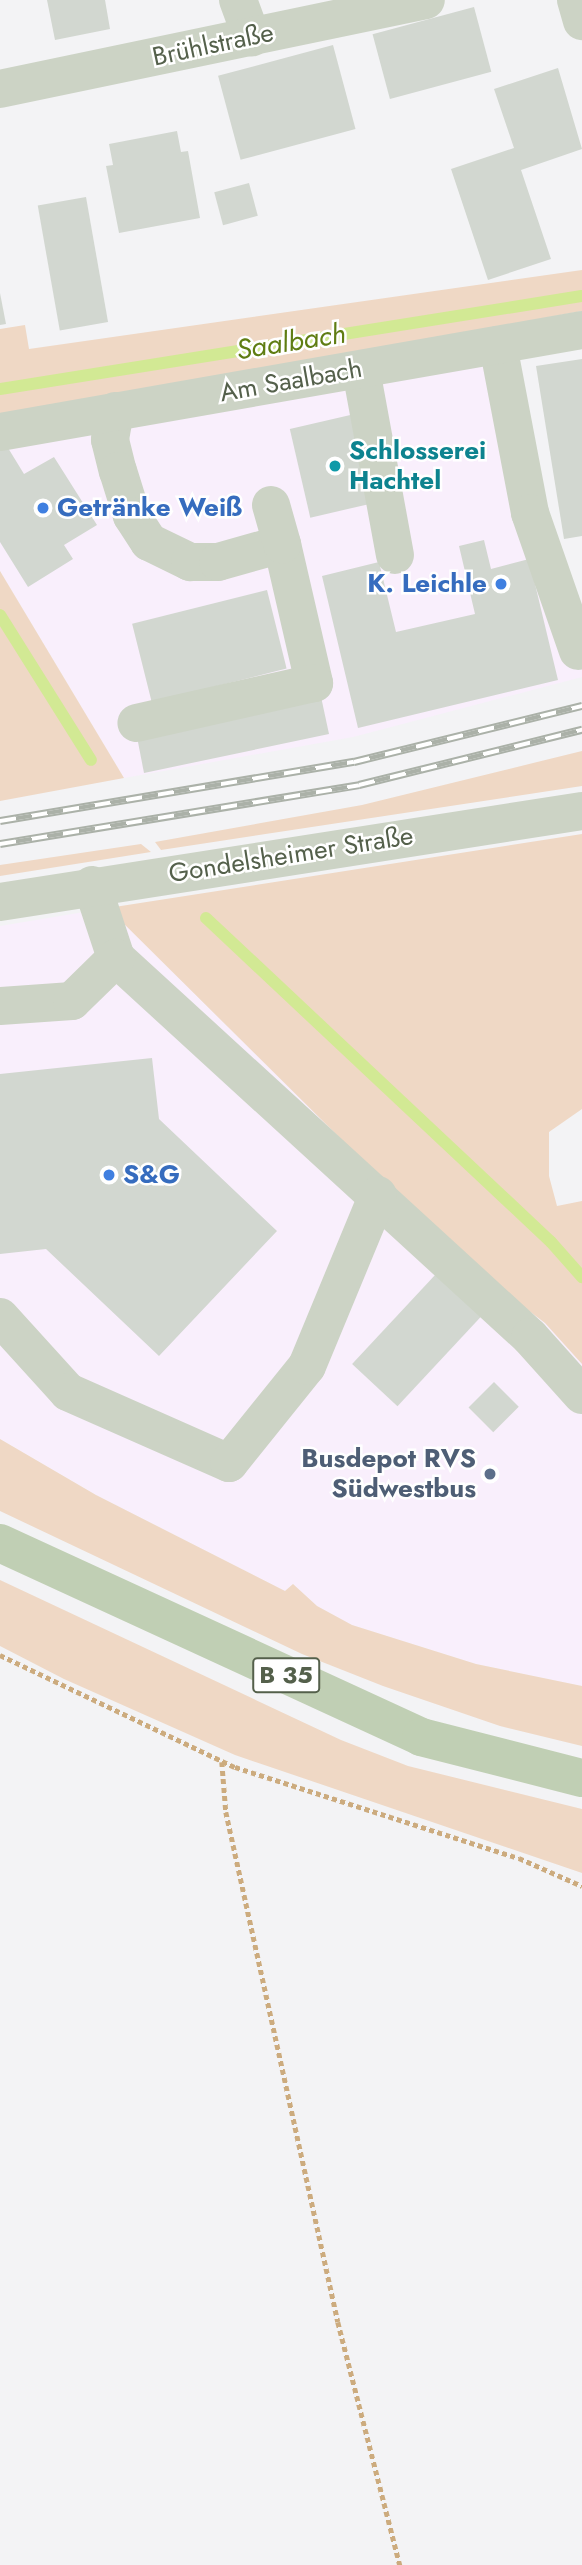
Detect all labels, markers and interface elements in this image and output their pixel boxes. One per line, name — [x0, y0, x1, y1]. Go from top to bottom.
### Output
street label: Brühlstraße — [150, 17, 276, 73]
water label: Saalbach — [234, 317, 348, 367]
street label: Am Saalbach — [217, 353, 365, 409]
place label: Schlosserei Hachtel — [349, 435, 486, 496]
marker: Schlosserei Hachtel — [327, 458, 343, 474]
place label: Getränke Weiß — [57, 492, 242, 524]
marker: Getränke Weiß — [35, 500, 51, 516]
place label: K. Leichle — [367, 568, 487, 600]
marker: K. Leichle — [493, 576, 509, 592]
street label: Gondelsheimer Straße — [167, 820, 415, 890]
place label: S&G — [123, 1159, 180, 1191]
marker: S&G — [101, 1167, 117, 1183]
place label: Busdepot RVS Südwestbus — [301, 1443, 476, 1504]
marker: Busdepot RVS Südwestbus — [482, 1466, 498, 1482]
road number: B 35 — [251, 1654, 321, 1695]

